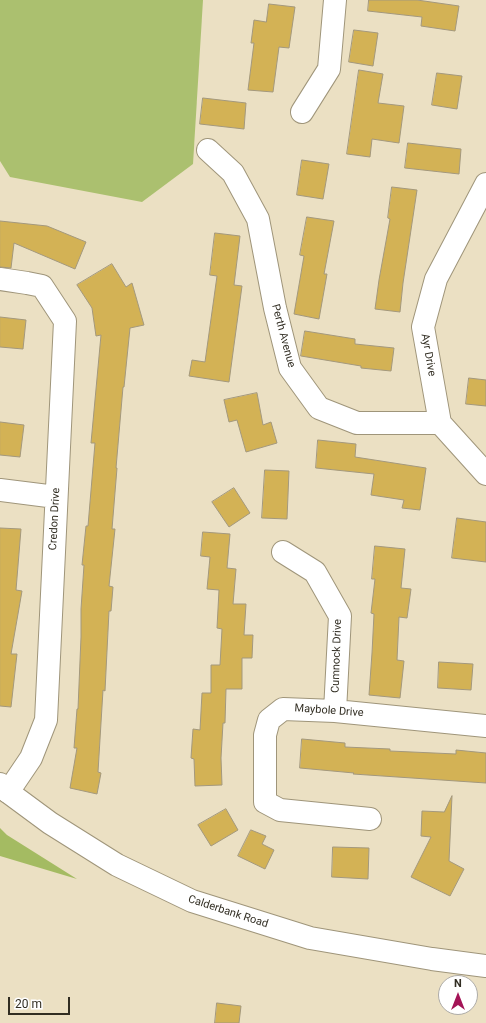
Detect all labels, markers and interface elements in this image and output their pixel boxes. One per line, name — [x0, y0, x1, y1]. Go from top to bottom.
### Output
street label: Perth Avenue — [268, 303, 298, 369]
street label: Ayr Drive — [418, 333, 438, 377]
street label: Credon Drive — [47, 487, 63, 551]
street label: Cumnock Drive — [329, 619, 345, 693]
street label: Maybole Drive — [294, 702, 364, 720]
street label: Calderbank Road — [186, 893, 270, 931]
north arrow — [438, 975, 478, 1015]
text: N — [454, 977, 462, 990]
scale bar — [10, 989, 72, 1015]
text: 20 m — [15, 997, 42, 1011]

